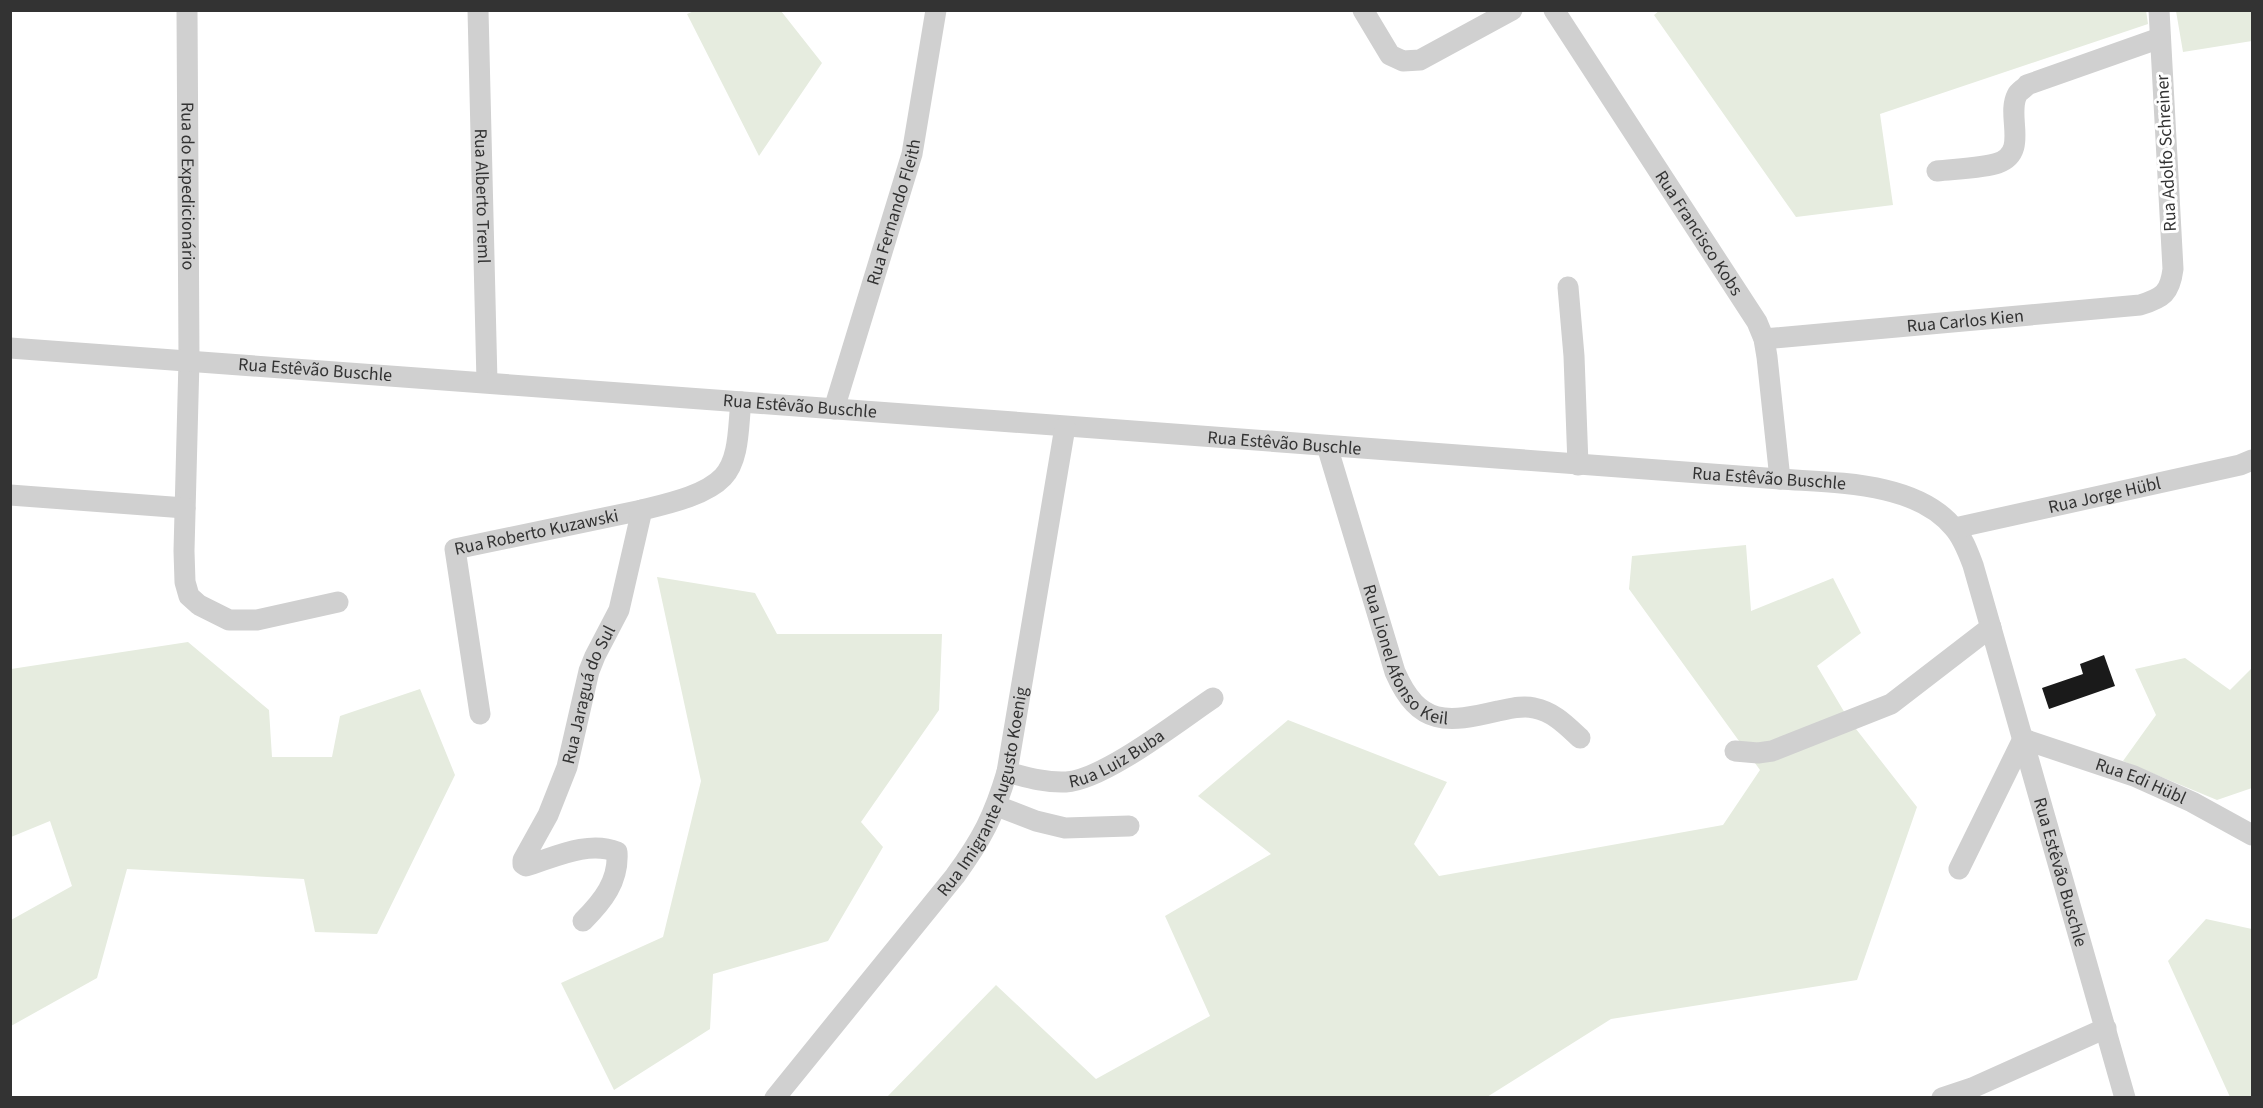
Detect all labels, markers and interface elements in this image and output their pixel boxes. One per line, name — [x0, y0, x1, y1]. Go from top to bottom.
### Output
street label: Rua Adolfo Schreiner — [2150, 73, 2183, 232]
street label: Rua do Expedicionário — [175, 102, 200, 270]
street label: Rua Alberto Treml — [468, 128, 496, 264]
street label: Rua Fernando Fleith — [861, 137, 927, 288]
street label: Rua Francisco Kobs — [1649, 166, 1749, 301]
street label: Rua Carlos Kien — [1906, 304, 2025, 339]
street label: Rua Estêvão Buschle — [237, 352, 393, 388]
street label: Rua Estêvão Buschle — [722, 388, 878, 425]
street label: Rua Estêvão Buschle — [1207, 425, 1362, 462]
street label: Rua Estêvão Buschle — [1691, 461, 1847, 497]
street label: Rua Jorge Hübl — [2046, 471, 2163, 520]
street label: Rua Roberto Kuzawski — [452, 503, 621, 562]
street label: Rua Lionel Afonso Keil — [1356, 581, 1449, 731]
street label: Rua Jaraguá do Sul — [556, 621, 622, 767]
street label: Rua Imigrante Augusto Koenig — [931, 685, 1034, 902]
street label: Rua Luiz Buba — [1066, 724, 1170, 795]
street label: Rua Edi Hübl — [2092, 752, 2190, 811]
street label: Rua Estêvão Buschle — [2027, 795, 2093, 950]

